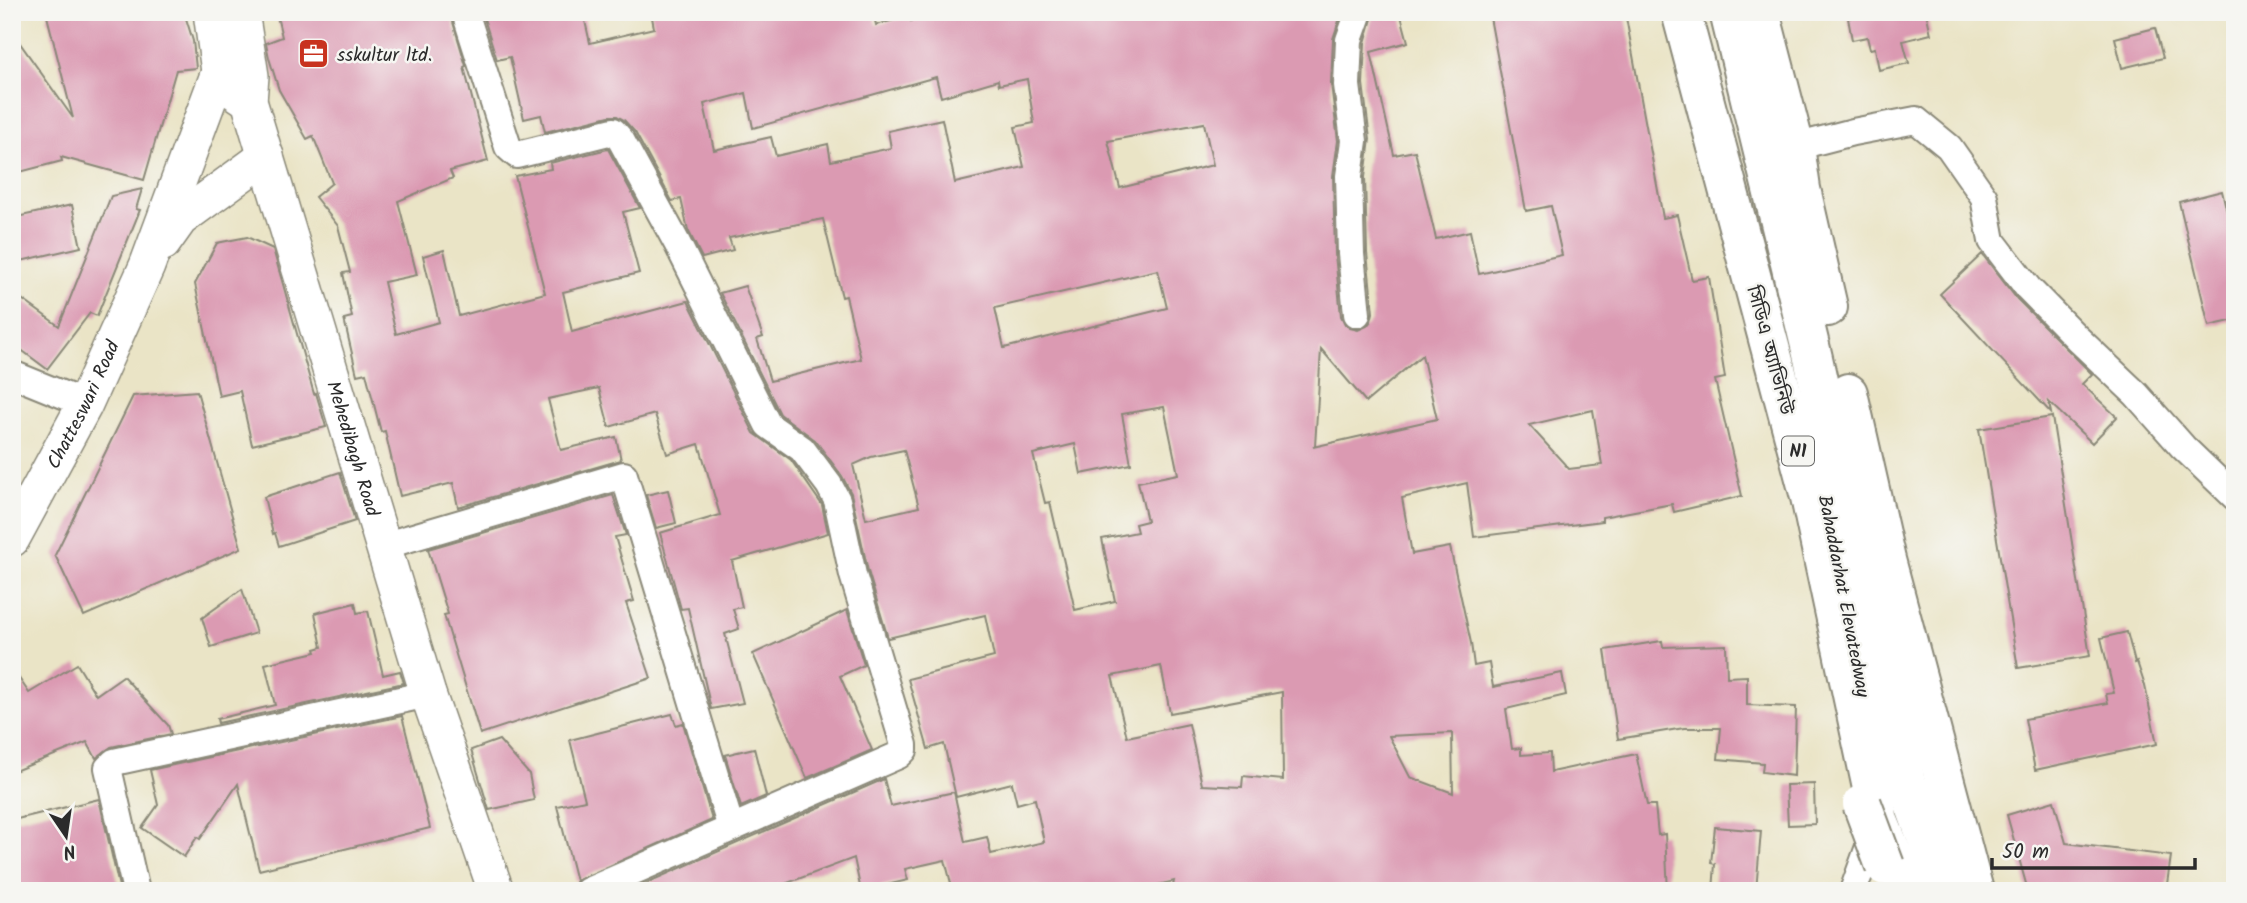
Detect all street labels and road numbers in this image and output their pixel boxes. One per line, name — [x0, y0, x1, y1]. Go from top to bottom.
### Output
street label: সিডিএ অ্যাভিনিউ — [1737, 282, 1801, 419]
street label: Chatteswari Road — [40, 336, 129, 475]
street label: Mehedibagh Road — [317, 377, 387, 521]
road number: N1 — [1782, 436, 1814, 466]
street label: Bahaddarhat Elevatedway — [1809, 493, 1878, 701]

